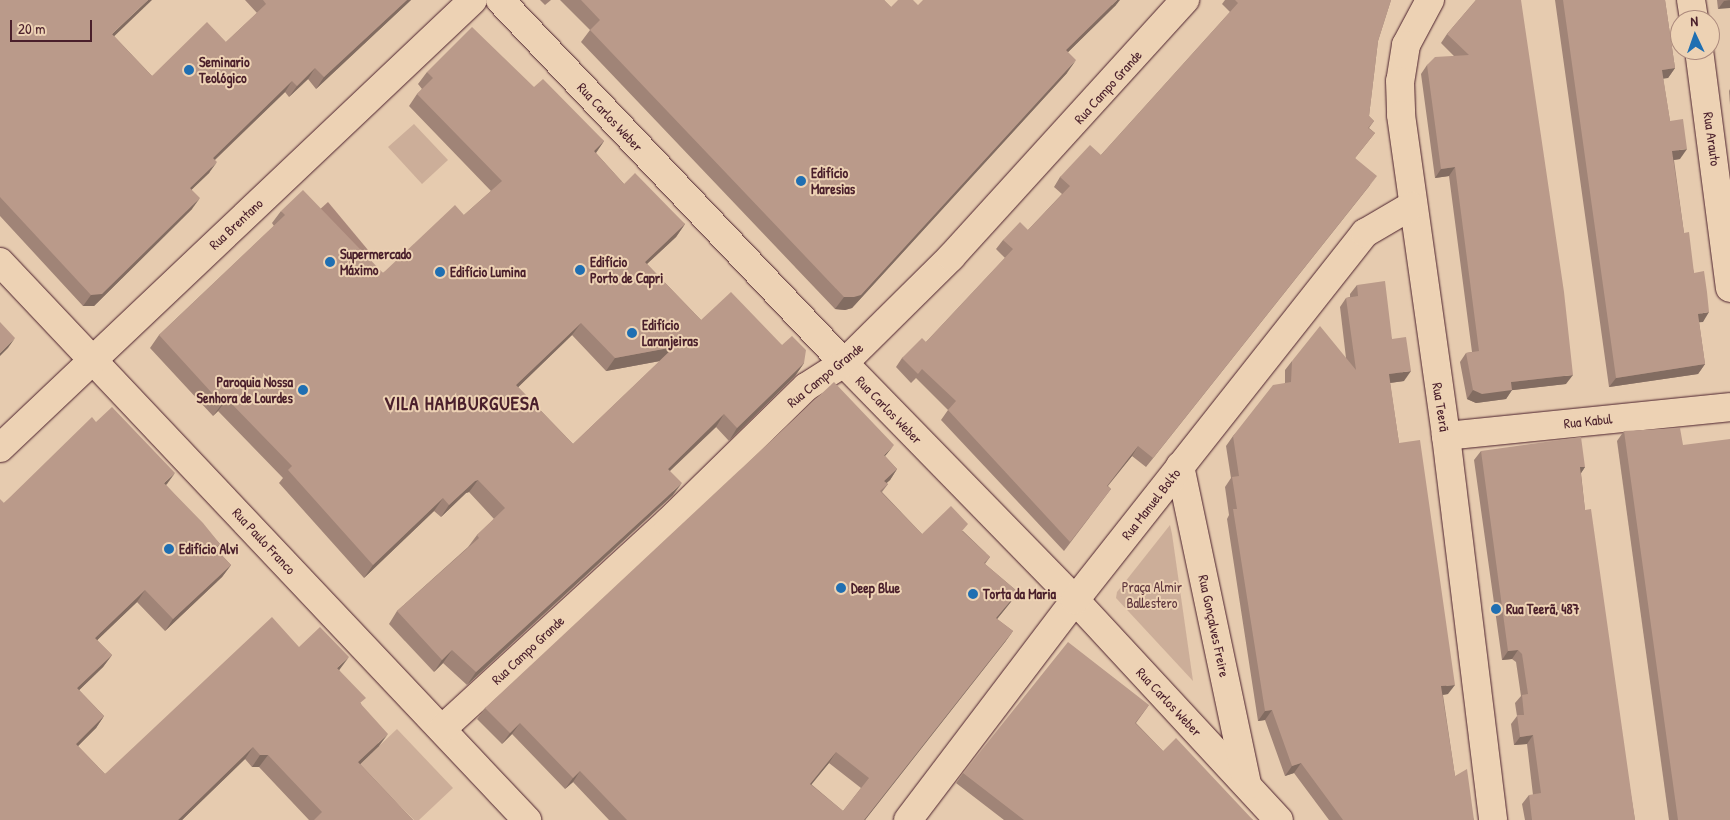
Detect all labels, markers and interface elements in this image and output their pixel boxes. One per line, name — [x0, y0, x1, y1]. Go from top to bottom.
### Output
scale bar — [12, 10, 95, 42]
north arrow — [1670, 10, 1720, 60]
text: N — [1690, 11, 1698, 30]
text: 20 m — [18, 18, 45, 39]
street label: Rua Campo Grande — [1071, 47, 1145, 127]
place label: Seminario Teológico — [199, 54, 250, 86]
marker: Seminario Teológico — [183, 64, 195, 76]
street label: Rua Carlos Weber — [574, 79, 646, 155]
street label: Rua Arauto — [1700, 111, 1724, 167]
place label: Edifício Maresias — [811, 165, 855, 198]
marker: Edifício Maresias — [795, 175, 807, 187]
street label: Rua Brentano — [206, 195, 266, 253]
place label: Supermercado Máximo — [340, 246, 411, 278]
place label: Edifício Porto de Capri — [590, 254, 663, 286]
marker: Supermercado Máximo — [324, 256, 336, 268]
place label: Edifício Lumina — [450, 264, 526, 280]
marker: Edifício Porto de Capri — [574, 264, 586, 276]
marker: Edifício Lumina — [434, 266, 446, 278]
place label: Edifício Laranjeiras — [642, 317, 698, 350]
marker: Edifício Laranjeiras — [626, 327, 638, 339]
street label: Rua Campo Grande — [784, 339, 866, 411]
street label: Rua Carlos Weber — [852, 372, 926, 448]
place label: Paroquia Nossa Senhora de Lourdes — [197, 374, 293, 407]
street label: Rua Teerã — [1429, 381, 1453, 433]
marker: Paroquia Nossa Senhora de Lourdes — [297, 384, 309, 396]
district label: VILA HAMBURGUESA — [382, 393, 542, 415]
street label: Rua Kabul — [1563, 410, 1613, 432]
street label: Rua Manuel Bolto — [1118, 465, 1184, 543]
street label: Rua Paulo Franco — [229, 504, 299, 578]
place label: Edifício Alvi — [179, 541, 239, 557]
marker: Edifício Alvi — [163, 543, 175, 555]
street label: Rua Gonçalves Freire — [1195, 573, 1233, 679]
park label: Praça Almir Ballestero — [1122, 579, 1182, 612]
place label: Deep Blue — [851, 580, 900, 596]
marker: Deep Blue — [835, 582, 847, 594]
place label: Torta da Maria — [983, 586, 1056, 602]
marker: Torta da Maria — [967, 588, 979, 600]
place label: Rua Teerã, 487 — [1506, 601, 1580, 617]
marker: Rua Teerã, 487 — [1490, 603, 1502, 615]
street label: Rua Campo Grande — [488, 612, 568, 688]
street label: Rua Carlos Weber — [1133, 664, 1205, 740]

